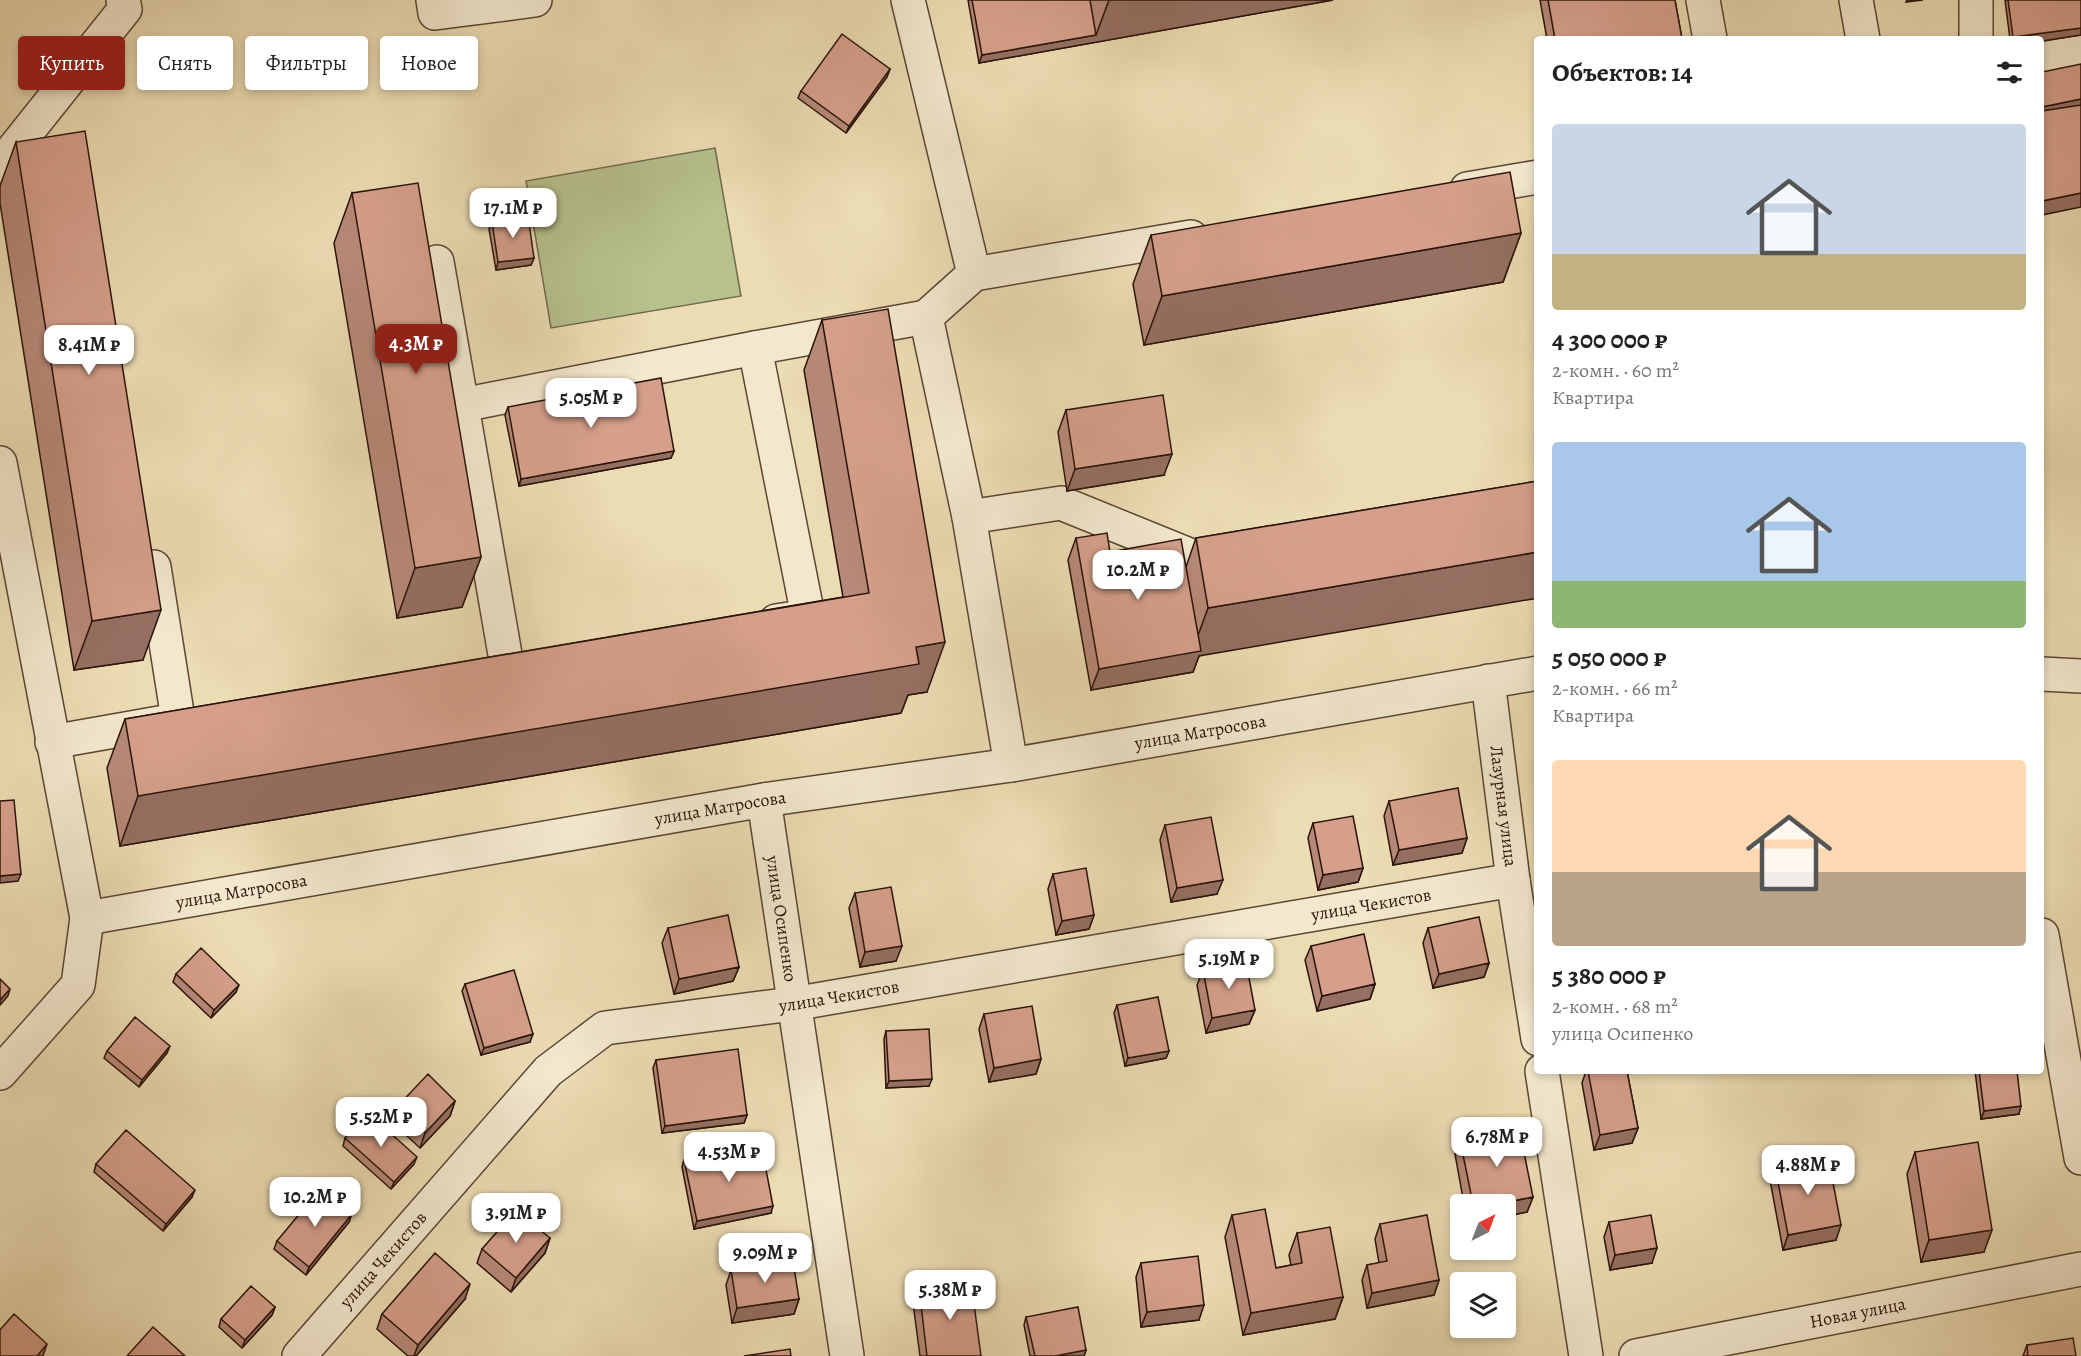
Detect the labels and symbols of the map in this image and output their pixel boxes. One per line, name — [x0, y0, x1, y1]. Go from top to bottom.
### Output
pin: 17.1M ₽ — [458, 188, 568, 239]
pin: 4.3M ₽ — [367, 324, 465, 375]
pin: 8.41M ₽ — [34, 325, 144, 376]
pin: 5.05M ₽ — [536, 378, 646, 429]
pin: 10.2M ₽ — [1083, 550, 1193, 601]
street label: улица Матросова — [1132, 709, 1269, 755]
street label: Лазурная улица — [1484, 744, 1523, 869]
street label: улица Матросова — [652, 785, 788, 831]
street label: улица Осипенко — [760, 853, 803, 983]
street label: улица Матросова — [173, 868, 310, 914]
street label: улица Чекистов — [1308, 882, 1433, 927]
pin: 5.19M ₽ — [1174, 939, 1284, 990]
street label: улица Чекистов — [776, 974, 901, 1018]
pin: 5.52M ₽ — [326, 1097, 436, 1148]
pin: 6.78M ₽ — [1442, 1117, 1552, 1168]
pin: 4.53M ₽ — [674, 1132, 784, 1183]
pin: 4.88M ₽ — [1753, 1145, 1863, 1196]
pin: 10.2M ₽ — [260, 1177, 370, 1228]
pin: 3.91M ₽ — [461, 1193, 571, 1244]
north arrow — [1450, 1194, 1516, 1260]
street label: улица Чекистов — [334, 1206, 432, 1314]
pin: 9.09M ₽ — [710, 1233, 820, 1284]
pin: 5.38M ₽ — [895, 1270, 1005, 1321]
street label: Новая улица — [1808, 1291, 1909, 1334]

